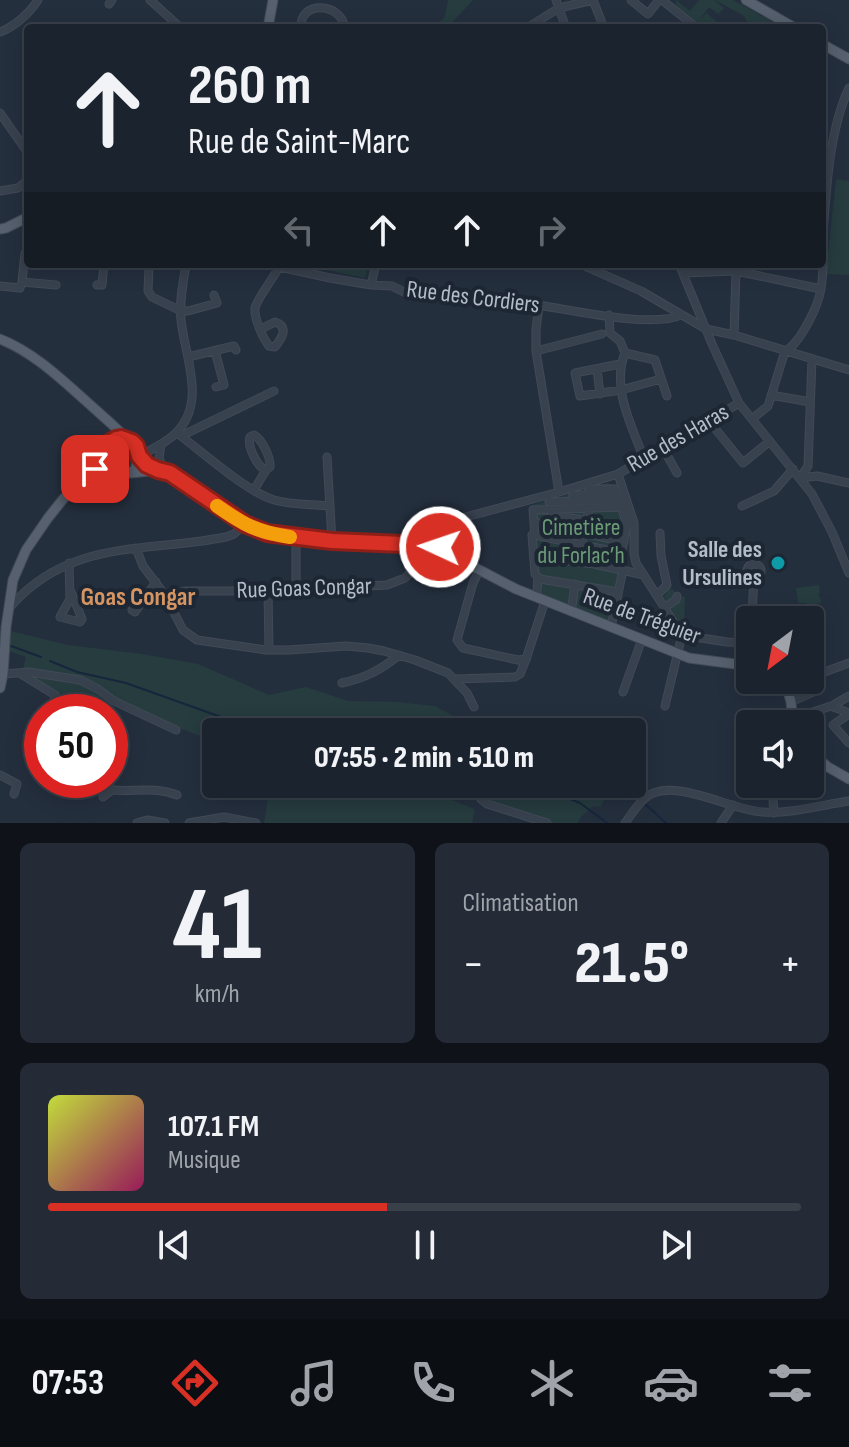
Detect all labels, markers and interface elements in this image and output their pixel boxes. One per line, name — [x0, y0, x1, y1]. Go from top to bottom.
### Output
text: 260 m — [188, 53, 311, 120]
icon: ahead — [56, 56, 160, 160]
text: Rue de Saint-Marc — [188, 121, 410, 164]
icon: left — [277, 208, 321, 252]
icon: ahead — [361, 208, 405, 252]
icon: ahead — [445, 208, 489, 252]
icon: right — [529, 208, 573, 252]
street label: Rue des Cordiers — [405, 274, 541, 320]
street label: Rue des Haras — [622, 397, 734, 479]
pin — [61, 435, 129, 503]
icon: arrive — [73, 447, 117, 491]
position arrow — [398, 505, 482, 589]
park label: Cimetière du Forlac’h — [537, 513, 625, 570]
place label: Salle des Ursulines — [682, 535, 762, 592]
marker: Salle des Ursulines — [769, 554, 787, 572]
street label: Rue Goas Congar — [236, 571, 372, 605]
street label: Rue de Tréguier — [579, 581, 705, 651]
district label: Goas Congar — [80, 582, 196, 613]
north arrow — [736, 606, 824, 694]
map controls — [736, 606, 824, 798]
speed limit sign: 50 — [24, 694, 128, 798]
button: sound — [736, 710, 824, 798]
text: 07:55 · 2 min · 510 m — [314, 740, 534, 776]
text: 41 — [173, 864, 262, 989]
text: Climatisation — [463, 888, 579, 919]
text: 21.5° — [575, 928, 689, 1000]
text: − — [463, 938, 484, 991]
text: + — [779, 938, 801, 991]
text: km/h — [195, 979, 240, 1010]
text: 107.1 FM — [168, 1109, 259, 1145]
text: Musique — [168, 1145, 241, 1176]
icon: previous — [152, 1223, 196, 1267]
icon: pause — [403, 1223, 447, 1267]
icon: next — [654, 1223, 698, 1267]
icon: directions — [167, 1355, 223, 1411]
icon: music — [286, 1355, 342, 1411]
icon: phone — [405, 1355, 461, 1411]
icon: climate — [524, 1355, 580, 1411]
icon: car — [643, 1355, 699, 1411]
icon: filters — [762, 1355, 818, 1411]
text: 07:53 — [31, 1362, 104, 1405]

